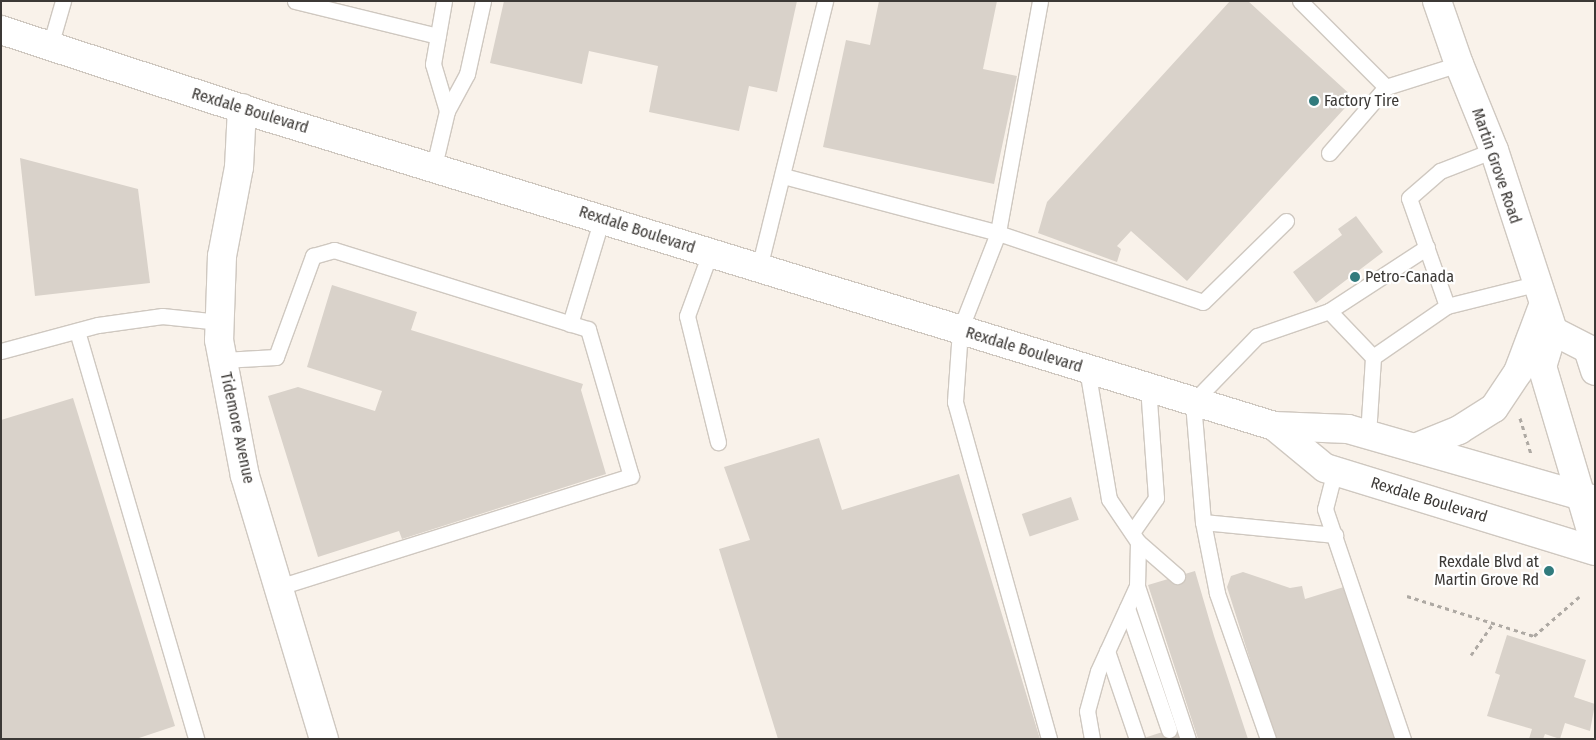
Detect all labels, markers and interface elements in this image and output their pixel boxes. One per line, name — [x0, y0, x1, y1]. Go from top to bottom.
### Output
street label: Rexdale Boulevard — [189, 84, 311, 138]
place label: Factory Tire — [1324, 91, 1399, 111]
marker: Factory Tire — [1308, 95, 1320, 107]
street label: Martin Grove Road — [1467, 106, 1525, 226]
street label: Rexdale Boulevard — [576, 202, 698, 258]
place label: Petro-Canada — [1365, 267, 1454, 287]
marker: Petro-Canada — [1349, 271, 1361, 283]
street label: Rexdale Boulevard — [963, 323, 1085, 377]
street label: Tidemore Avenue — [216, 370, 258, 486]
street label: Rexdale Boulevard — [1368, 473, 1490, 527]
place label: Rexdale Blvd at Martin Grove Rd — [1434, 552, 1539, 590]
marker: Rexdale Blvd at Martin Grove Rd — [1543, 565, 1555, 577]

